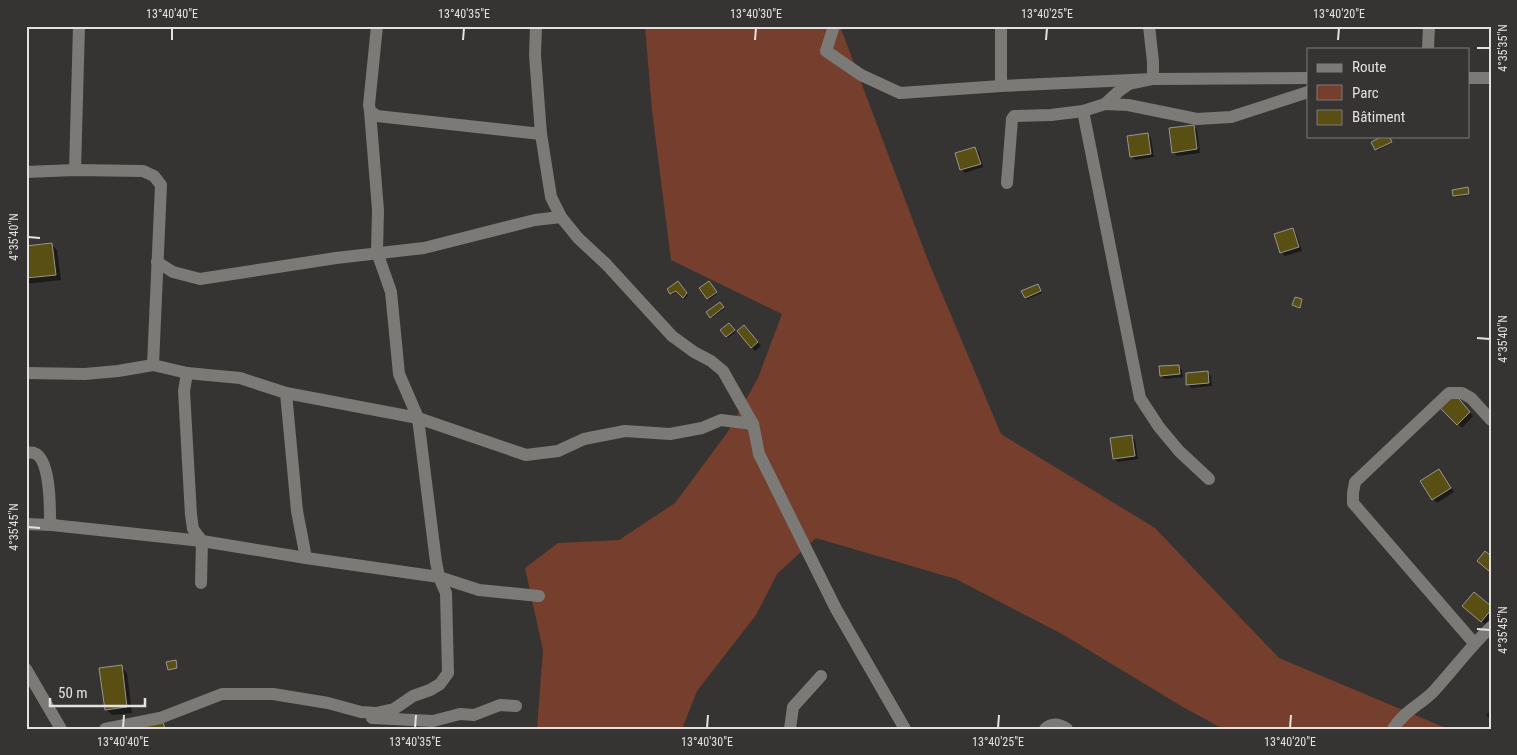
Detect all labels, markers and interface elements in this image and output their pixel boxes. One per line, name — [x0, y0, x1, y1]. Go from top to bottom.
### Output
text: 13°40'40"E — [146, 7, 198, 21]
text: 13°40'35"E — [438, 7, 490, 21]
text: 13°40'30"E — [730, 7, 782, 21]
text: 13°40'25"E — [1021, 7, 1073, 21]
text: 13°40'20"E — [1313, 7, 1365, 21]
text: 4°35'35"N — [1496, 24, 1510, 72]
legend — [1307, 48, 1470, 138]
text: Route — [1352, 58, 1386, 76]
text: Parc — [1352, 84, 1379, 102]
text: Bâtiment — [1352, 108, 1405, 126]
text: 4°35'40"N — [7, 213, 21, 261]
text: 4°35'40"N — [1496, 315, 1510, 363]
text: 4°35'45"N — [7, 503, 21, 551]
text: 4°35'45"N — [1496, 606, 1510, 654]
scale bar — [50, 675, 145, 707]
text: 50 m — [58, 684, 88, 702]
text: 13°40'40"E — [97, 735, 149, 749]
text: 13°40'35"E — [389, 735, 441, 749]
text: 13°40'30"E — [681, 735, 733, 749]
text: 13°40'25"E — [972, 735, 1024, 749]
text: 13°40'20"E — [1264, 735, 1316, 749]

